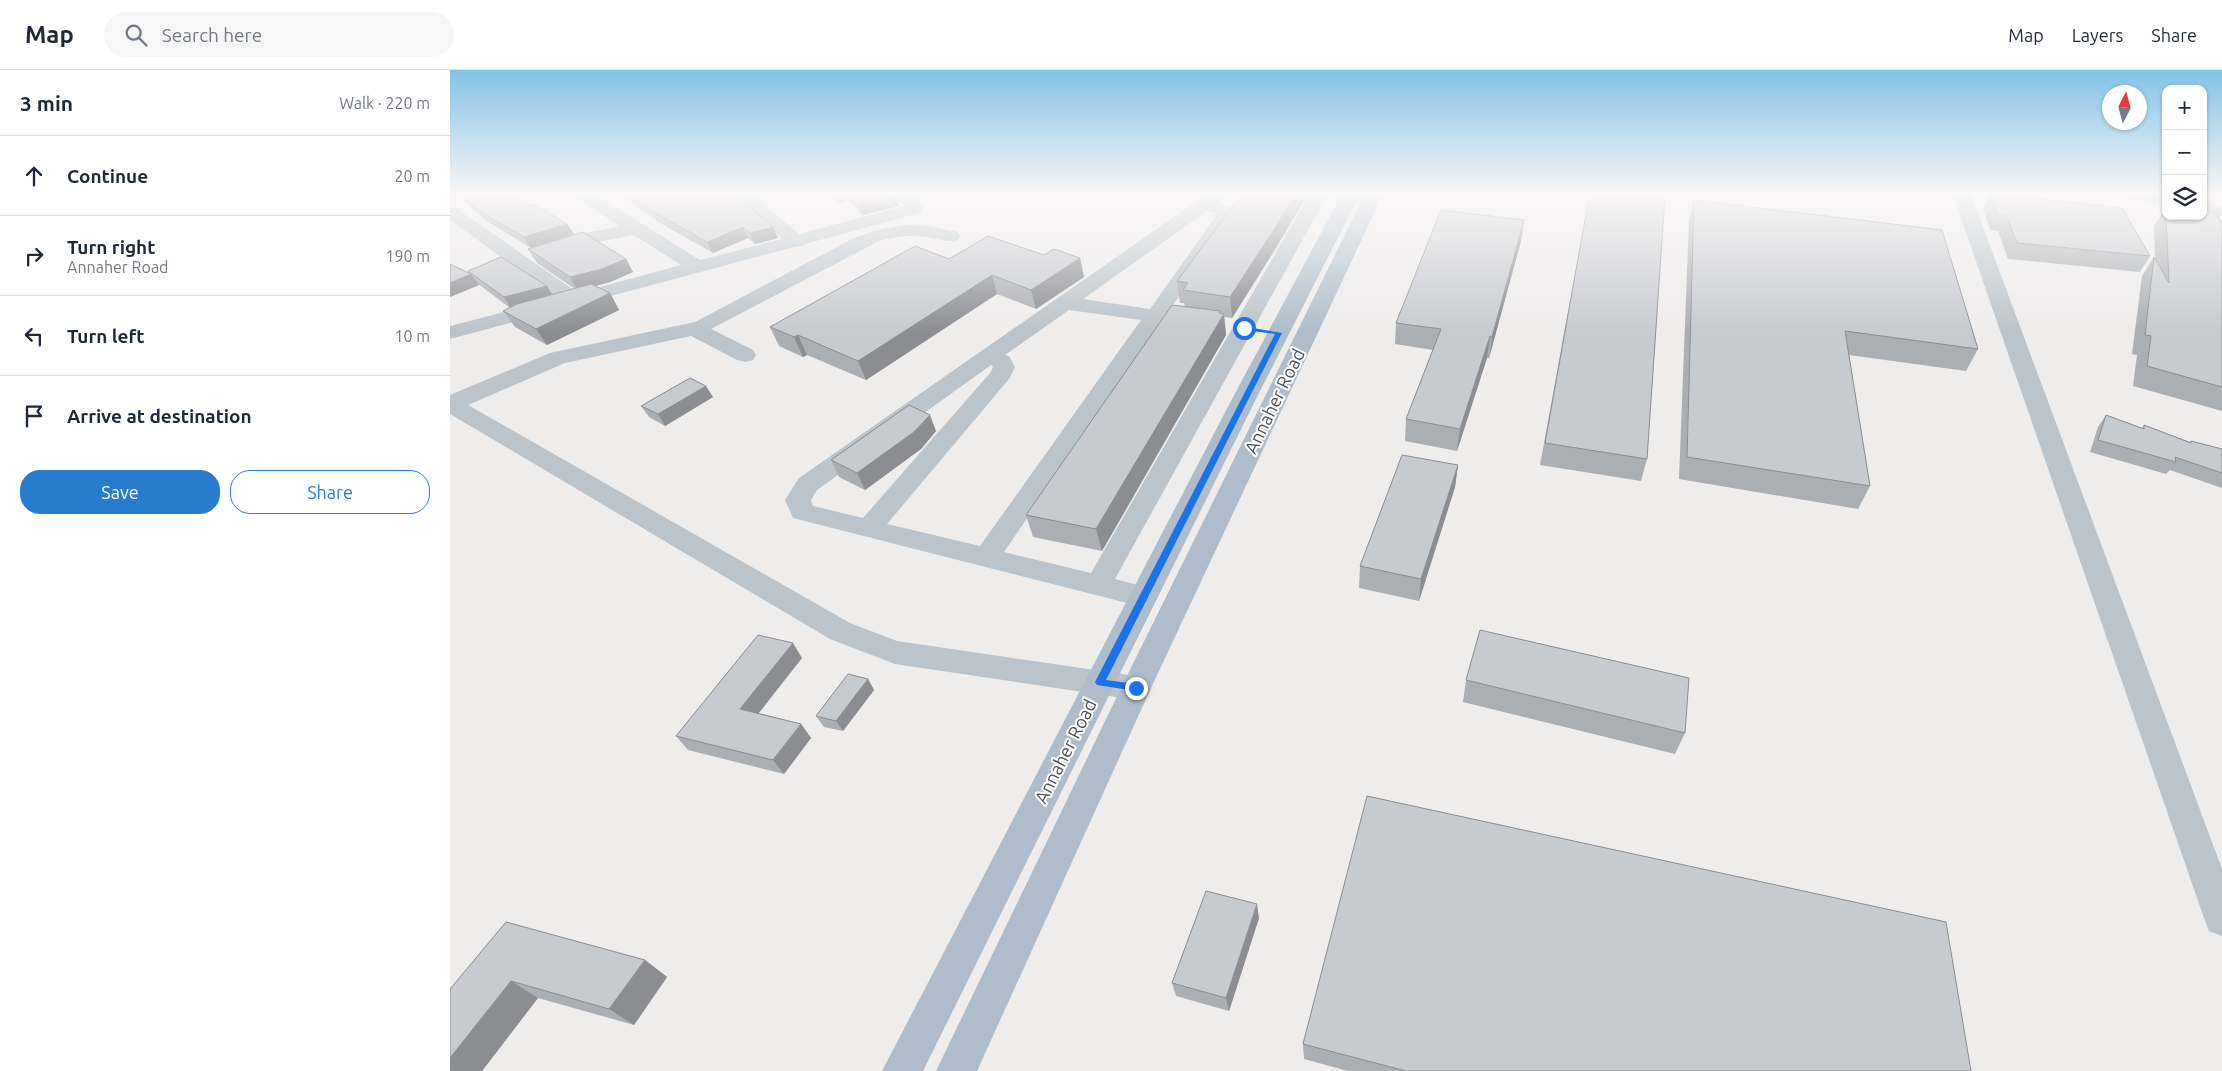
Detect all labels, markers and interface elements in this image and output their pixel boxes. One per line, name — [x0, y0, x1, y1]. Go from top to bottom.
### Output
search box — [104, 12, 454, 57]
text: Map — [25, 21, 74, 48]
icon: search — [122, 21, 150, 49]
text: Search here — [162, 24, 262, 46]
text: Map — [2008, 25, 2044, 45]
text: Layers — [2072, 25, 2123, 45]
text: Share — [2151, 25, 2197, 45]
north arrow — [2102, 85, 2147, 130]
map controls — [2162, 85, 2207, 220]
button: + — [2162, 85, 2207, 130]
text: 3 min — [20, 91, 73, 115]
text: Walk · 220 m — [339, 94, 430, 112]
button: − — [2162, 130, 2207, 175]
icon: ahead — [20, 162, 48, 190]
text: Continue — [67, 165, 148, 187]
text: 20 m — [394, 167, 430, 185]
button: layers — [2162, 175, 2207, 220]
text: Turn right — [67, 236, 155, 258]
icon: right — [20, 242, 48, 270]
text: 190 m — [385, 247, 430, 265]
text: Annaher Road — [67, 258, 168, 276]
route start — [1233, 317, 1256, 340]
icon: left — [20, 322, 48, 350]
text: Turn left — [67, 325, 145, 347]
text: 10 m — [394, 327, 430, 345]
street label: Annaher Road — [1240, 345, 1308, 457]
icon: arrive — [20, 402, 48, 430]
text: Arrive at destination — [67, 405, 252, 427]
button: Save — [20, 470, 220, 514]
button: Share — [230, 470, 430, 514]
route end — [1125, 677, 1148, 700]
street label: Annaher Road — [1030, 696, 1100, 806]

